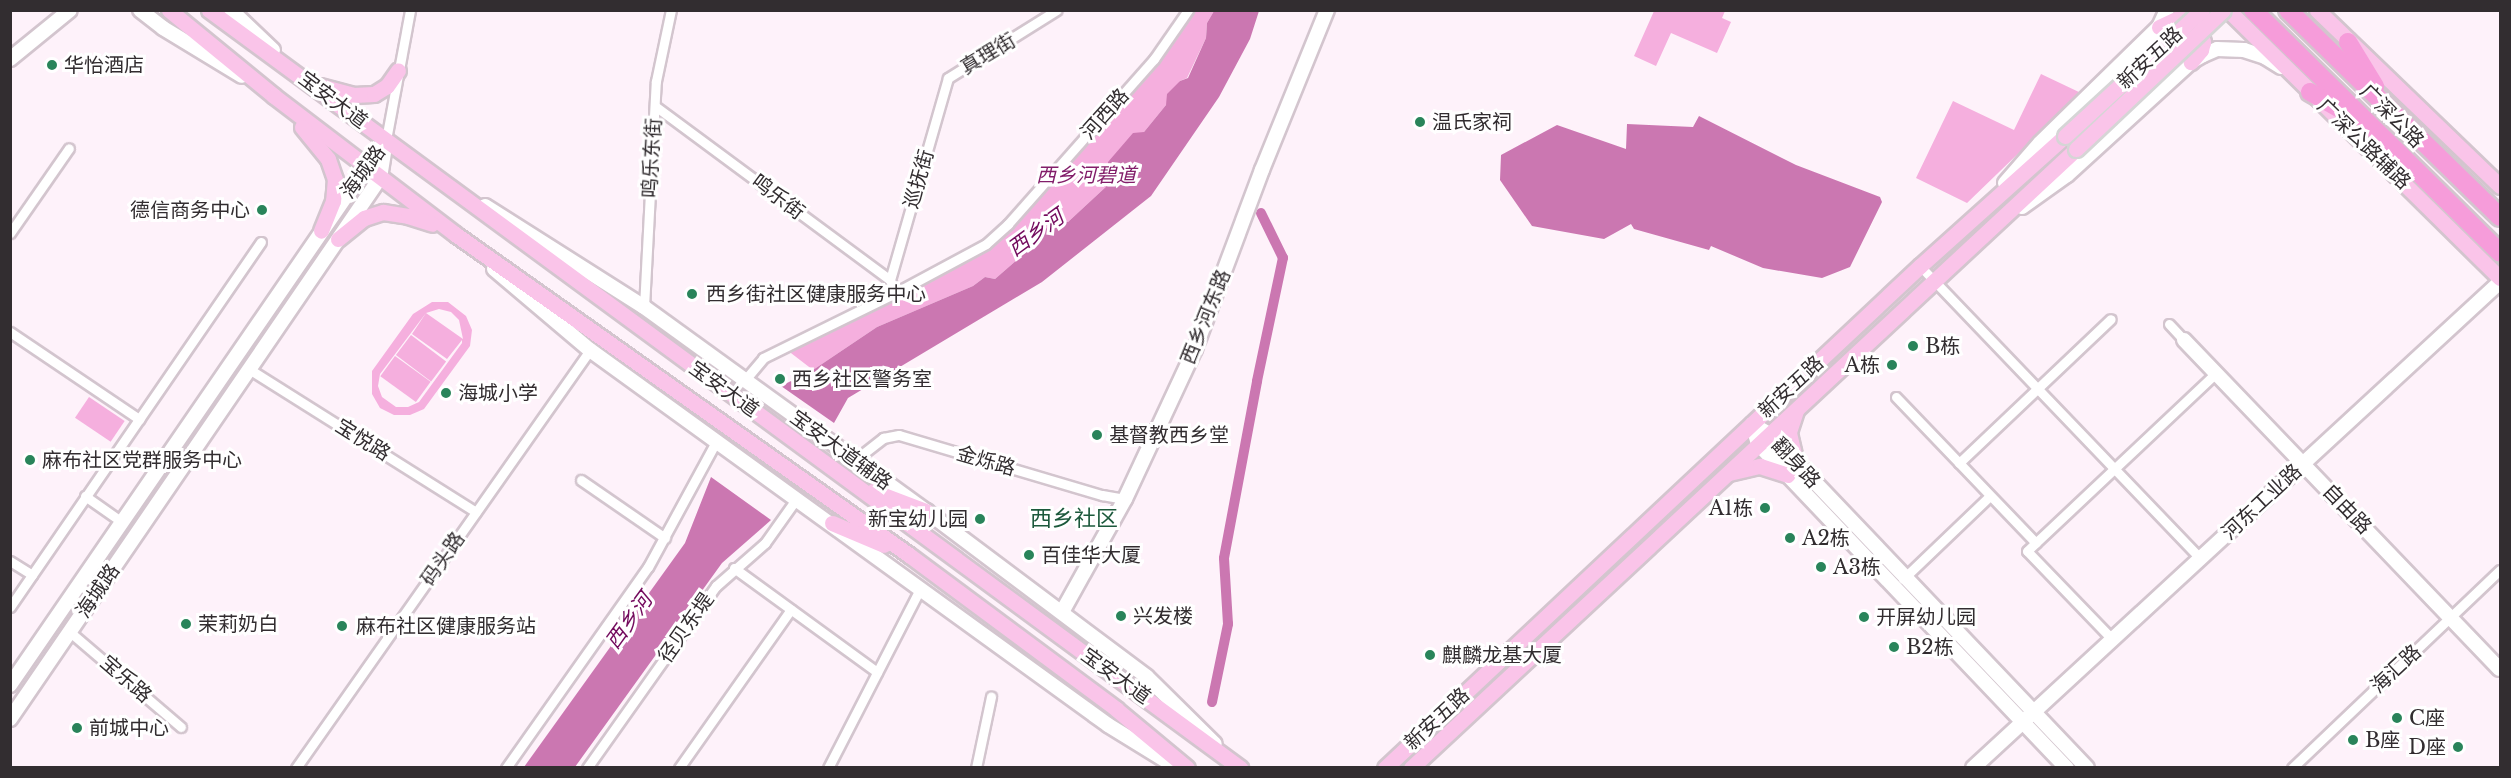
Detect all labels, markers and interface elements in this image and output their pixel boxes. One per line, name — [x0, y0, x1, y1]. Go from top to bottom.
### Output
street label: 新安五路 — [2113, 22, 2187, 94]
street label: 真理街 — [956, 28, 1020, 80]
place label: 华怡酒店 — [64, 53, 144, 77]
marker: 华怡酒店 — [45, 58, 59, 72]
street label: 宝安大道 — [294, 66, 372, 134]
street label: 广深公路 — [2355, 79, 2429, 153]
street label: 河西路 — [1076, 84, 1134, 144]
street label: 广深公路辅路 — [2313, 94, 2415, 194]
place label: 温氏家祠 — [1432, 110, 1512, 134]
marker: 温氏家祠 — [1413, 115, 1427, 129]
street label: 鸣乐东街 — [638, 117, 666, 199]
street label: 海城路 — [336, 141, 390, 203]
street label: 巡抚街 — [899, 147, 939, 211]
park label: 西乡河碧道 — [1036, 163, 1136, 187]
street label: 鸣乐街 — [747, 169, 809, 225]
place label: 德信商务中心 — [130, 198, 250, 222]
marker: 德信商务中心 — [255, 203, 269, 217]
water label: 西乡河 — [1003, 204, 1069, 262]
street label: 西乡河东路 — [1176, 266, 1236, 368]
place label: 西乡街社区健康服务中心 — [706, 282, 926, 306]
marker: 西乡街社区健康服务中心 — [683, 285, 701, 303]
place label: B栋 — [1925, 334, 1960, 358]
marker: B栋 — [1906, 339, 1920, 353]
street label: 新安五路 — [1754, 351, 1828, 423]
place label: A栋 — [1845, 353, 1880, 377]
street label: 宝安大道 — [685, 356, 763, 422]
marker: A栋 — [1885, 358, 1899, 372]
place label: 西乡社区警务室 — [792, 367, 932, 391]
marker: 西乡社区警务室 — [773, 372, 787, 386]
place label: 海城小学 — [458, 381, 538, 405]
marker: 海城小学 — [439, 386, 453, 400]
street label: 宝安大道辅路 — [785, 405, 897, 495]
street label: 宝悦路 — [331, 414, 395, 466]
place label: 基督教西乡堂 — [1109, 423, 1229, 447]
marker: 基督教西乡堂 — [1090, 428, 1104, 442]
street label: 翻身路 — [1767, 433, 1825, 493]
street label: 金烁路 — [954, 441, 1018, 481]
place label: 麻布社区党群服务中心 — [42, 448, 242, 472]
marker: 麻布社区党群服务中心 — [23, 453, 37, 467]
street label: 河东工业路 — [2217, 459, 2307, 545]
street label: 自由路 — [2318, 479, 2376, 539]
place label: A1栋 — [1709, 496, 1753, 520]
marker: A1栋 — [1758, 501, 1772, 515]
district label: 西乡社区 — [1030, 506, 1118, 532]
place label: 新宝幼儿园 — [868, 507, 968, 531]
marker: 新宝幼儿园 — [973, 512, 987, 526]
place label: A2栋 — [1802, 526, 1850, 550]
street label: 码头路 — [416, 528, 470, 590]
marker: A2栋 — [1783, 531, 1797, 545]
place label: 百佳华大厦 — [1041, 543, 1141, 567]
marker: 百佳华大厦 — [1022, 548, 1036, 562]
place label: A3栋 — [1833, 555, 1881, 579]
street label: 海城路 — [71, 559, 125, 623]
marker: A3栋 — [1814, 560, 1828, 574]
water label: 西乡河 — [600, 588, 658, 654]
street label: 径贝东堤 — [653, 588, 719, 668]
place label: 兴发楼 — [1133, 604, 1193, 628]
place label: 开屏幼儿园 — [1876, 605, 1976, 629]
marker: 兴发楼 — [1114, 609, 1128, 623]
marker: 开屏幼儿园 — [1857, 610, 1871, 624]
place label: 茉莉奶白 — [198, 612, 278, 636]
place label: 麻布社区健康服务站 — [356, 614, 536, 638]
marker: 茉莉奶白 — [179, 617, 193, 631]
marker: 麻布社区健康服务站 — [333, 617, 351, 635]
place label: B2栋 — [1906, 635, 1954, 659]
marker: B2栋 — [1887, 640, 1901, 654]
street label: 海汇路 — [2366, 640, 2426, 698]
street label: 宝安大道 — [1077, 643, 1155, 709]
place label: 麒麟龙基大厦 — [1442, 643, 1562, 667]
marker: 麒麟龙基大厦 — [1423, 648, 1437, 662]
street label: 宝乐路 — [95, 650, 157, 708]
street label: 新安五路 — [1400, 683, 1474, 755]
place label: C座 — [2409, 706, 2445, 730]
marker: C座 — [2390, 711, 2404, 725]
place label: 前城中心 — [89, 716, 169, 740]
marker: 前城中心 — [70, 721, 84, 735]
place label: B座 — [2365, 728, 2400, 752]
marker: B座 — [2346, 733, 2360, 747]
place label: D座 — [2408, 735, 2446, 759]
marker: D座 — [2451, 740, 2465, 754]

